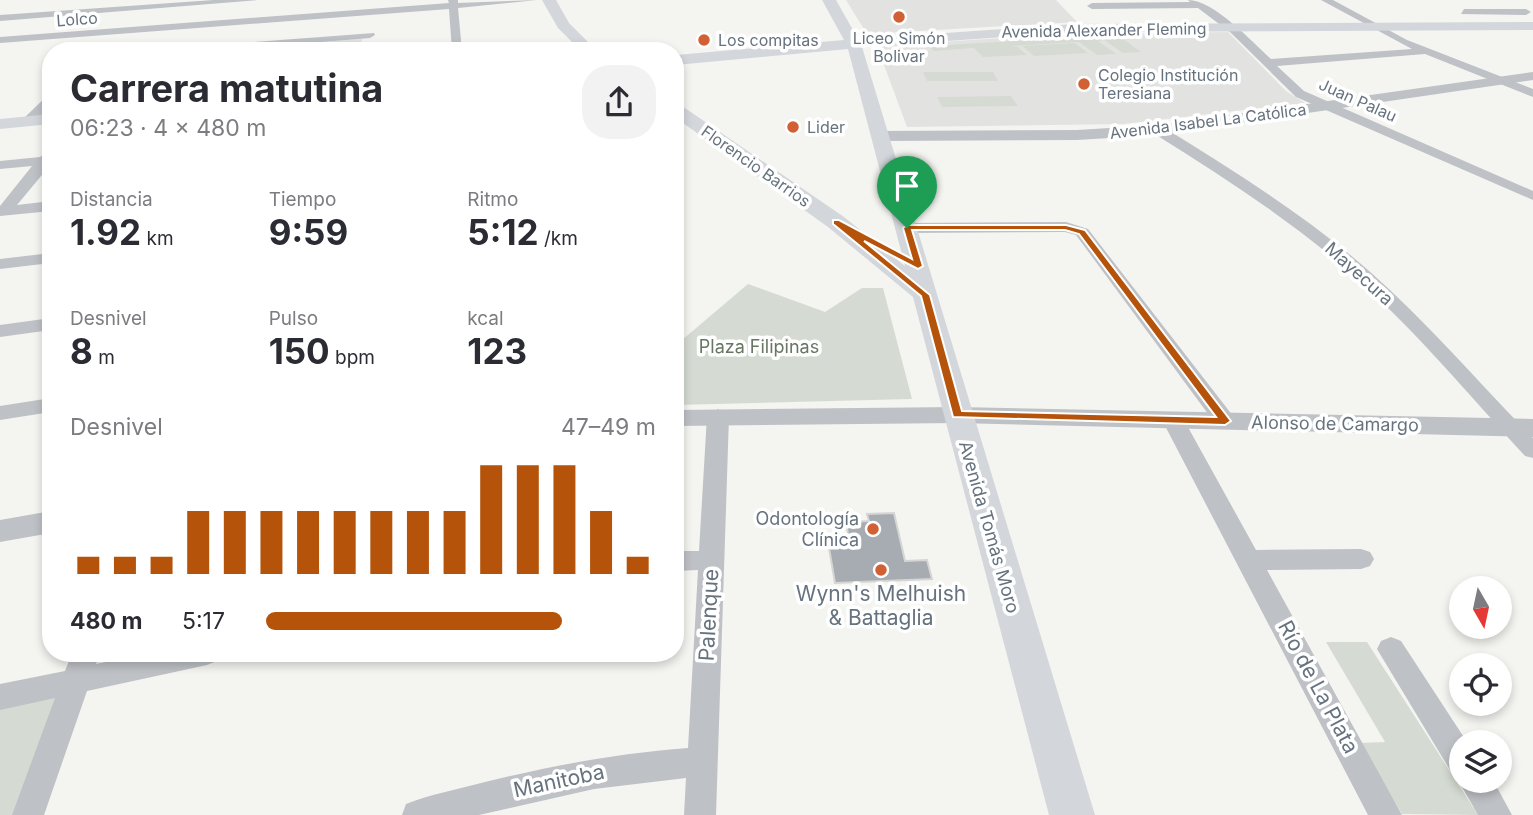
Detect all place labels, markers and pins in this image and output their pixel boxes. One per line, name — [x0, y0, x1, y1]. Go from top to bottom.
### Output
marker: Liceo Simón Bolivar — [891, 9, 907, 25]
place label: Liceo Simón Bolivar — [853, 28, 945, 66]
place label: Los compitas — [718, 30, 819, 50]
marker: Los compitas — [696, 32, 712, 48]
place label: Colegio Institución Teresiana — [1098, 65, 1238, 103]
marker: Colegio Institución Teresiana — [1076, 76, 1092, 92]
place label: Lider — [807, 117, 845, 137]
marker: Lider — [785, 119, 801, 135]
pin — [877, 156, 937, 228]
place label: Odontología Clínica — [756, 508, 859, 550]
marker: Odontología Clínica — [865, 521, 881, 537]
marker: Wynn's Melhuish & Battaglia — [873, 562, 889, 578]
place label: Wynn's Melhuish & Battaglia — [796, 581, 966, 630]

